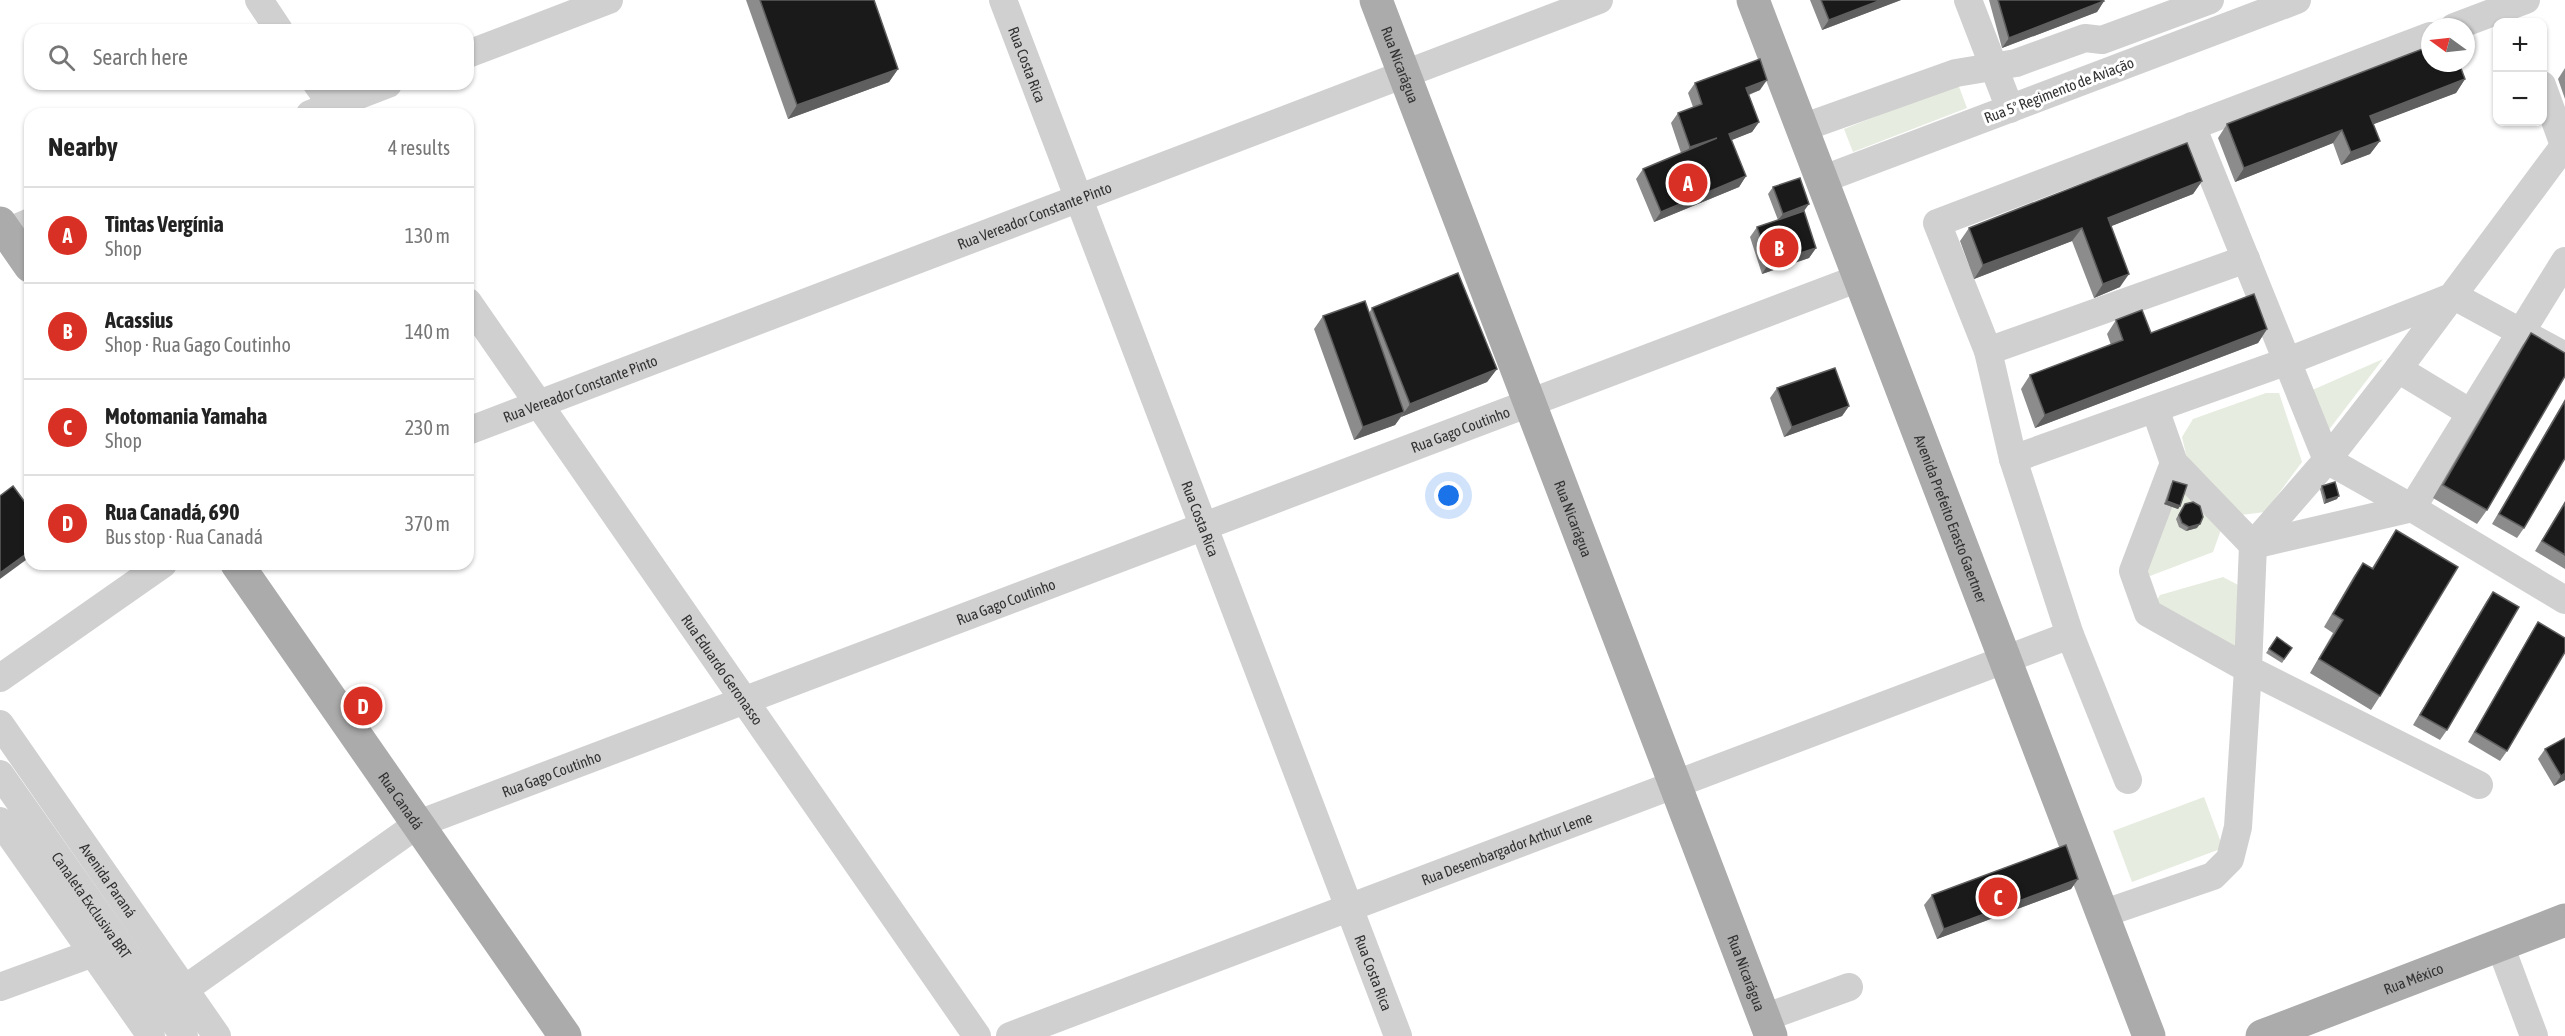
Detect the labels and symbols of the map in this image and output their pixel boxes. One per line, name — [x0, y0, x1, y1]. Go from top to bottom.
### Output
north arrow — [2421, 18, 2475, 72]
street label: Rua Costa Rica — [1005, 24, 1050, 105]
street label: Rua Nicarágua — [1378, 24, 1423, 105]
street label: Rua 5º Regimento de Aviação — [1982, 54, 2136, 126]
pin: A — [1668, 160, 1708, 206]
street label: Rua Vereador Constante Pinto — [955, 178, 1114, 252]
pin: B — [1760, 226, 1798, 270]
street label: Rua Vereador Constante Pinto — [501, 351, 660, 425]
street label: Rua Gago Coutinho — [1408, 403, 1512, 456]
street label: Avenida Prefeito Erasto Gaertner — [1911, 432, 1991, 605]
street label: Rua Costa Rica — [1179, 478, 1223, 559]
street label: Rua Nicarágua — [1551, 478, 1596, 559]
your location — [1434, 481, 1463, 510]
street label: Rua Gago Coutinho — [954, 575, 1058, 628]
street label: Rua Eduardo Geronasso — [679, 611, 767, 728]
pin: D — [344, 684, 382, 728]
street label: Rua Gago Coutinho — [499, 747, 603, 800]
street label: Rua Canadá — [376, 769, 427, 832]
street label: Rua Desembargador Arthur Leme — [1419, 808, 1595, 888]
street label: Avenida Paraná — [77, 840, 140, 920]
street label: Canaleta Exclusiva BRT — [49, 848, 135, 962]
pin: C — [1978, 874, 2018, 920]
street label: Rua Costa Rica — [1352, 932, 1396, 1013]
street label: Rua Nicarágua — [1725, 932, 1769, 1013]
street label: Rua México — [2381, 959, 2446, 997]

